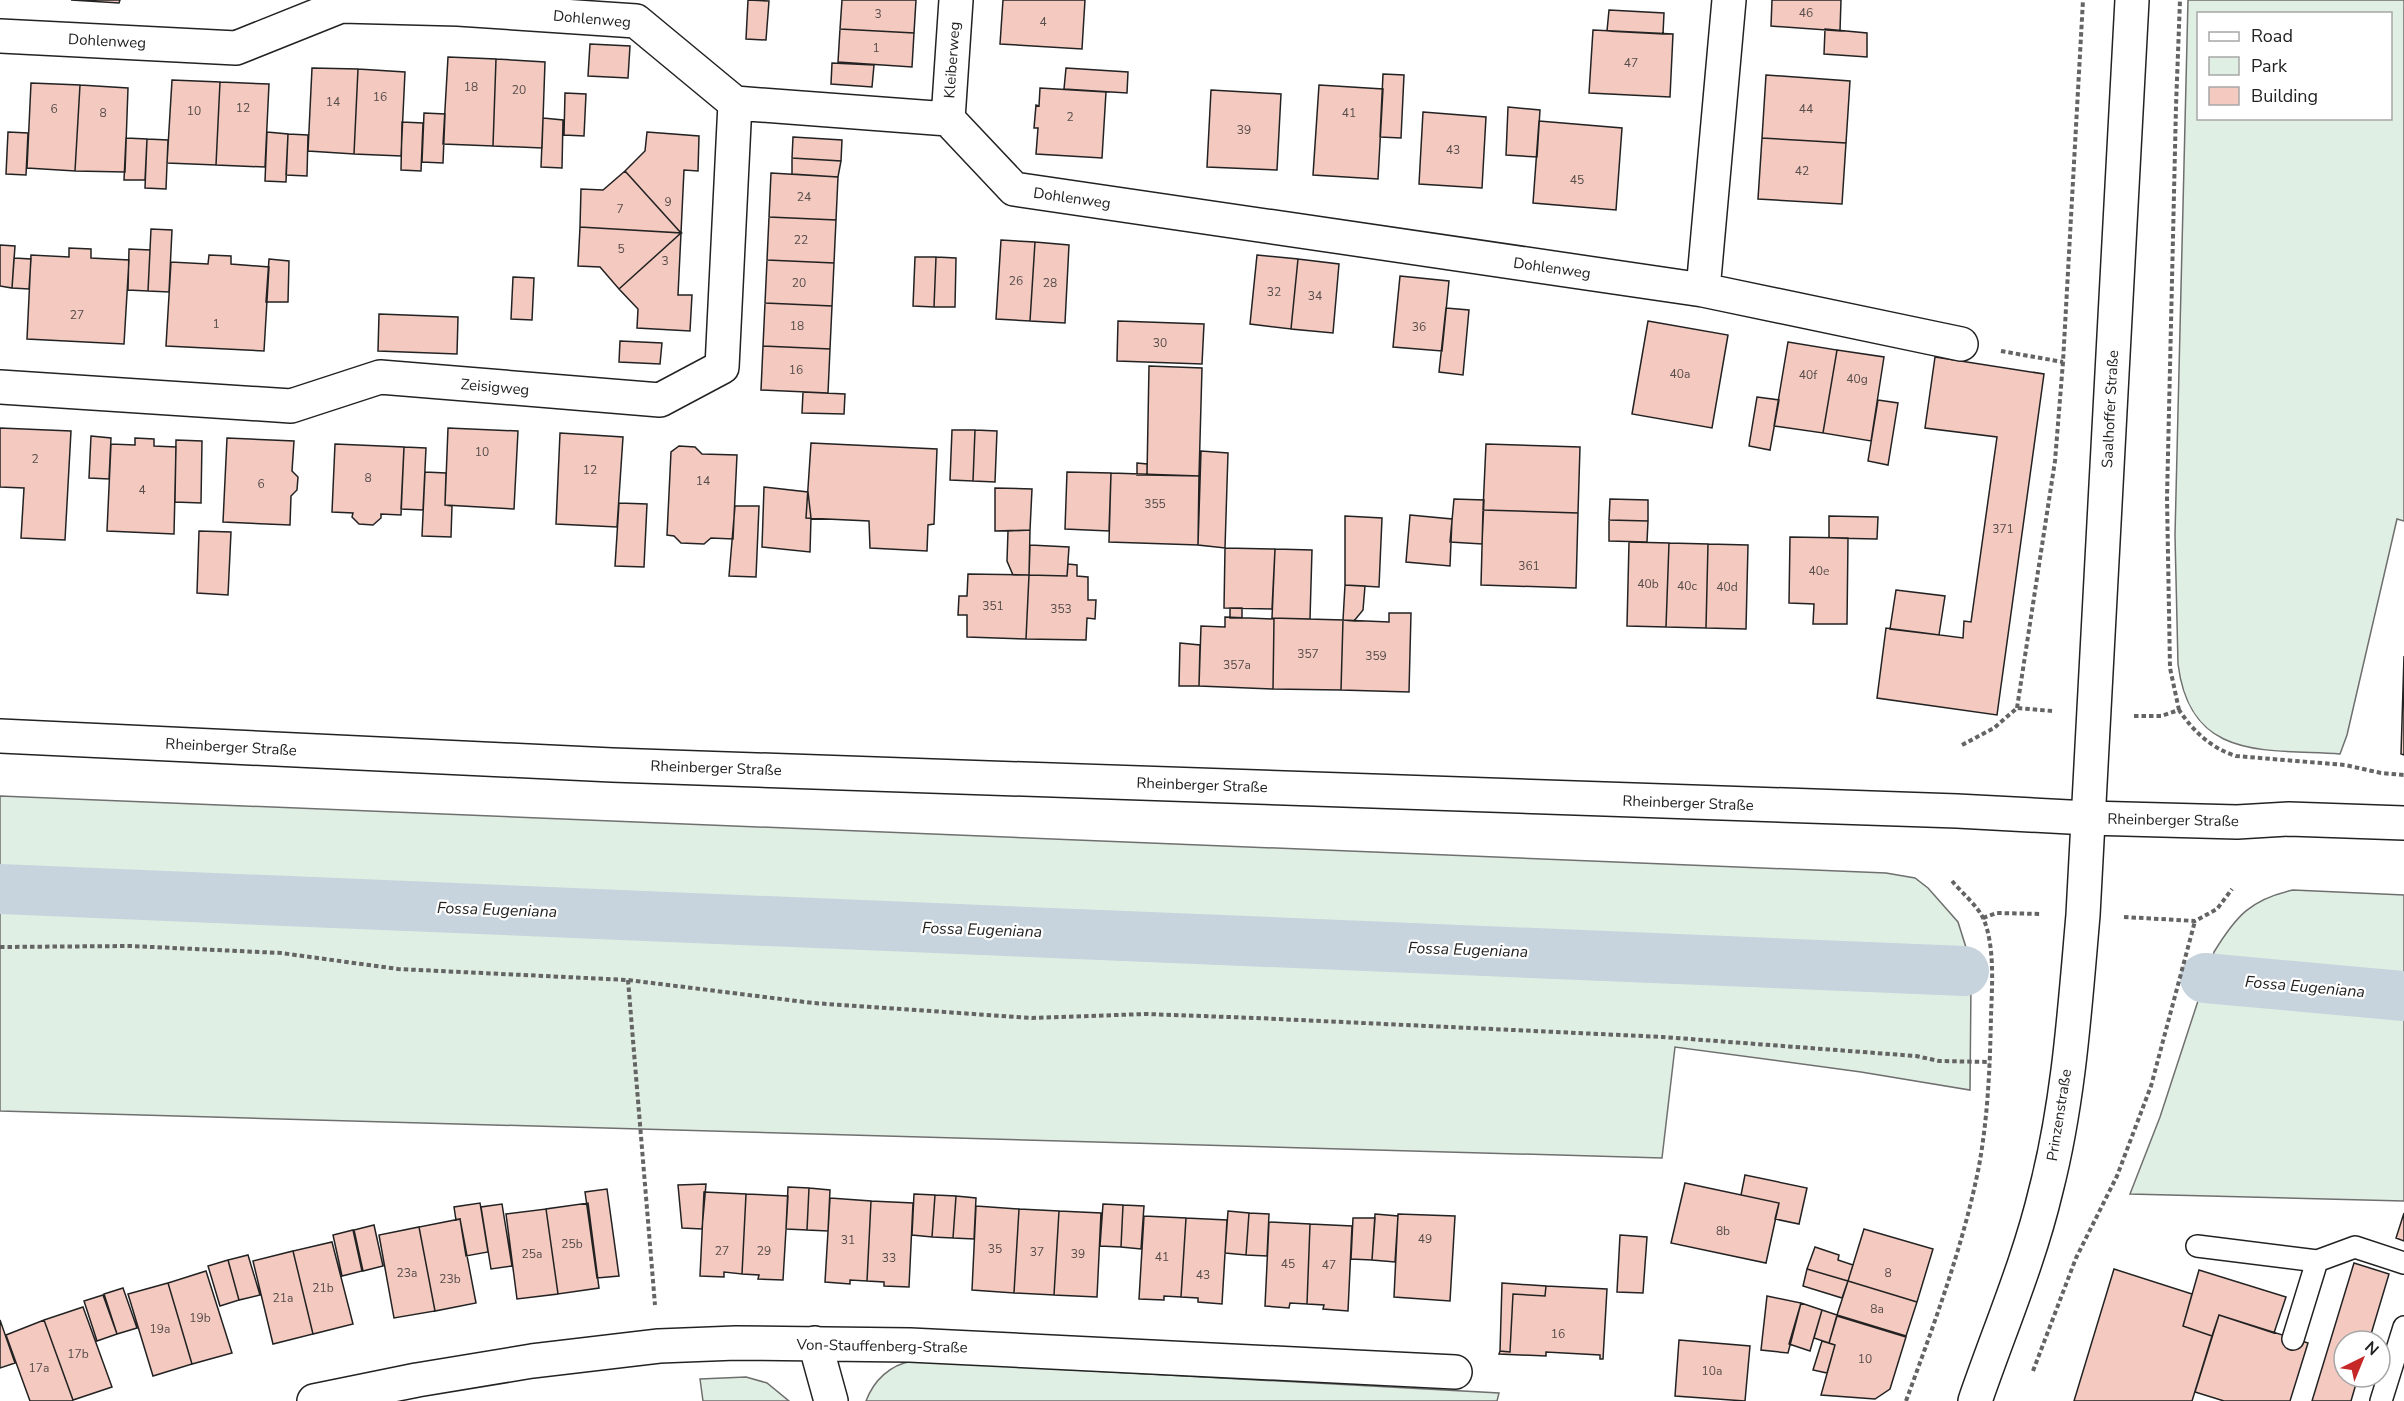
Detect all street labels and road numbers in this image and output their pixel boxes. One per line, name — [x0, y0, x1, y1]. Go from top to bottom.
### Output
street label: Dohlenweg — [552, 6, 632, 32]
street label: Kleiberweg — [939, 21, 965, 99]
street label: Dohlenweg — [67, 29, 147, 53]
street label: Dohlenweg — [1032, 183, 1112, 213]
street label: Dohlenweg — [1512, 253, 1592, 283]
street label: Saalhoffer Straße — [2097, 350, 2123, 468]
street label: Zeisigweg — [460, 374, 530, 400]
street label: Rheinberger Straße — [165, 734, 297, 760]
street label: Rheinberger Straße — [650, 756, 782, 780]
street label: Rheinberger Straße — [1136, 773, 1268, 797]
street label: Rheinberger Straße — [1622, 791, 1754, 815]
street label: Rheinberger Straße — [2107, 809, 2239, 831]
street label: Prinzenstraße — [2042, 1068, 2076, 1162]
street label: Von-Stauffenberg-Straße — [795, 1334, 968, 1357]

